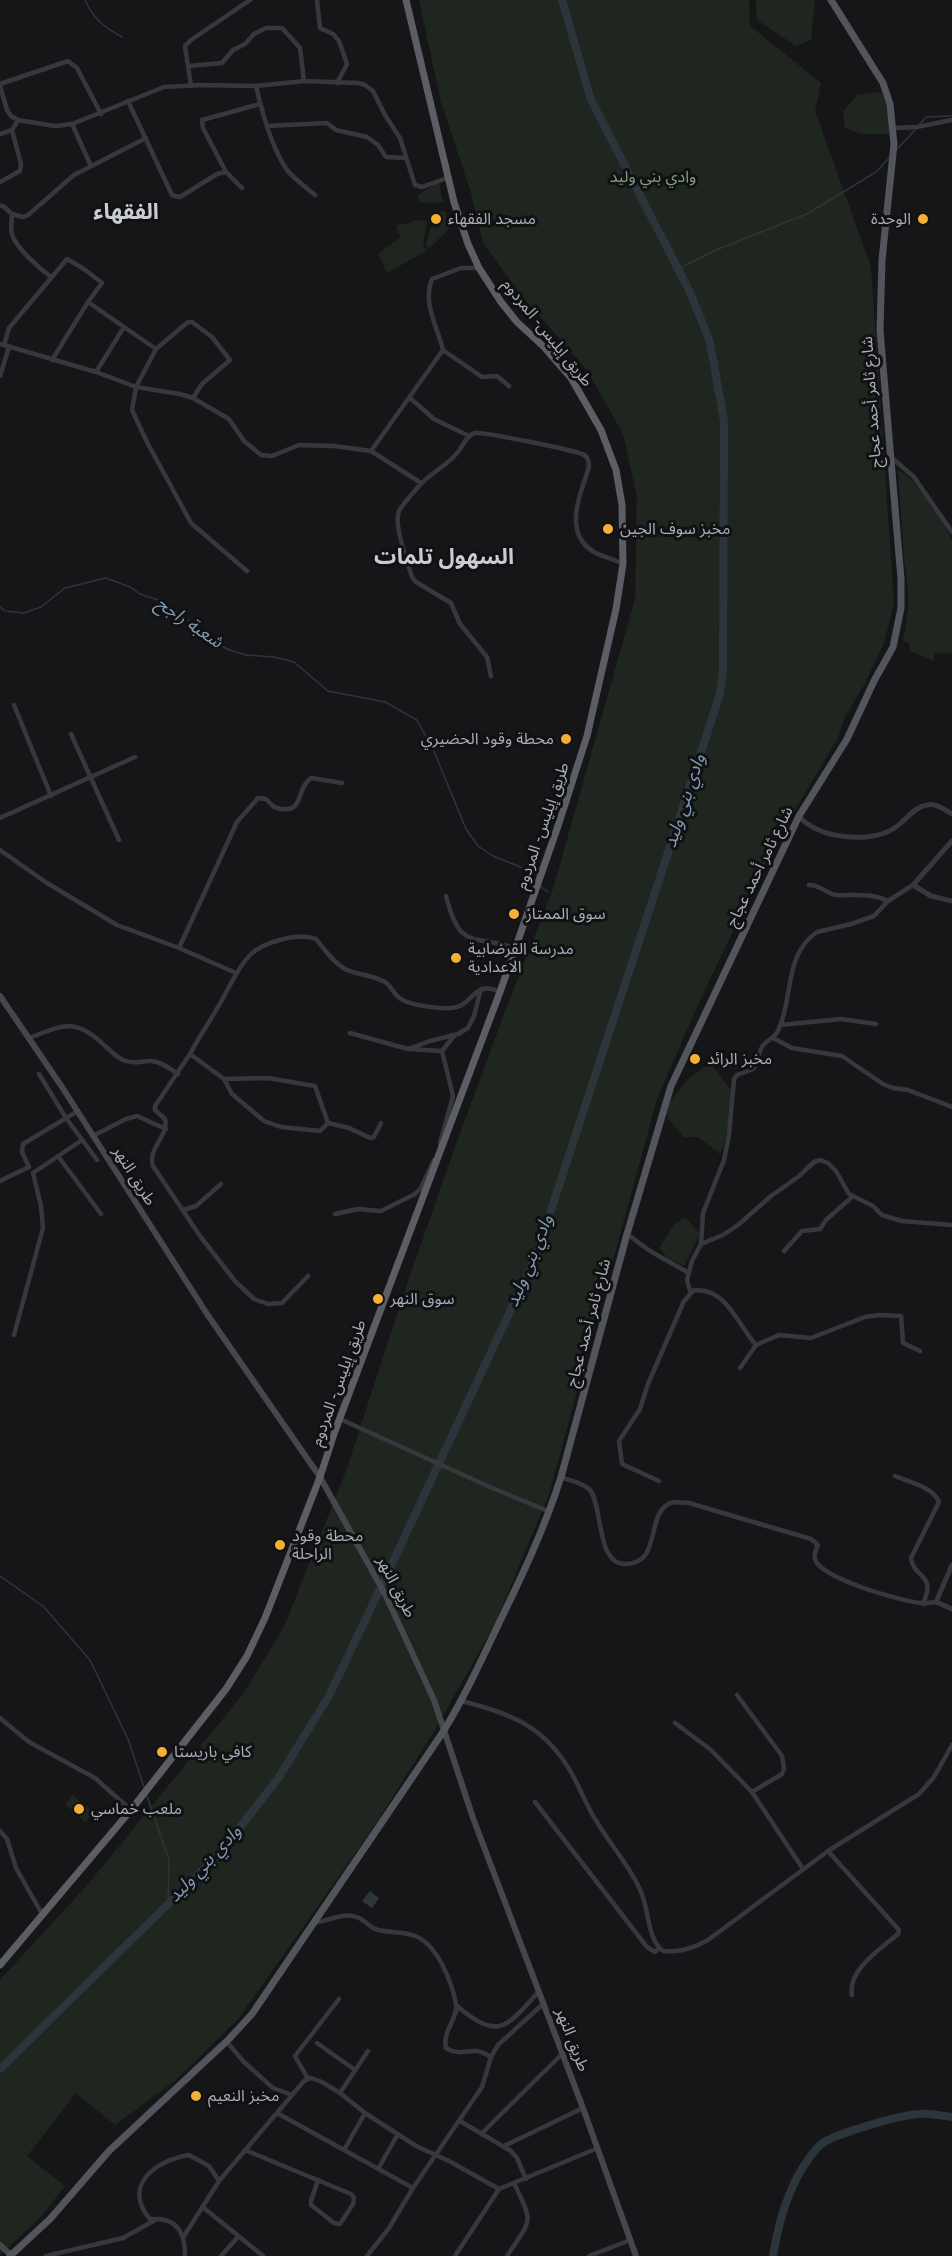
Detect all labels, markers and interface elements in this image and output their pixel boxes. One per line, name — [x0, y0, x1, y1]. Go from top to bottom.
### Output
park label: وادي بني وليد — [610, 167, 696, 187]
district label: الفقهاء — [93, 200, 159, 226]
place label: مسجد الفقهاء — [448, 209, 536, 229]
place label: الوحدة — [871, 209, 911, 229]
marker: مسجد الفقهاء — [429, 212, 443, 226]
marker: الوحدة — [916, 212, 930, 226]
street label: طريق إيليس- المردوم — [498, 275, 596, 391]
street label: شارع ثامر أحمد عجاج — [858, 336, 886, 468]
place label: مخبز سوف الجين — [620, 519, 730, 539]
marker: مخبز سوف الجين — [601, 522, 615, 536]
district label: السهول تلمات — [374, 545, 514, 571]
water label: شعبة راجح — [152, 593, 226, 653]
place label: محطة وقود الحضيري — [421, 729, 554, 749]
marker: محطة وقود الحضيري — [559, 732, 573, 746]
water label: وادي بني وليد — [660, 751, 710, 851]
street label: طريق إيليس- المردوم — [512, 760, 574, 892]
street label: شارع ثامر أحمد عجاج — [722, 804, 798, 930]
place label: سوق الممتاز — [526, 904, 606, 924]
marker: سوق الممتاز — [507, 907, 521, 921]
place label: مدرسة القرضابية الاعدادية — [468, 939, 574, 977]
marker: مدرسة القرضابية الاعدادية — [449, 951, 463, 965]
place label: مخبز الرائد — [707, 1049, 772, 1069]
marker: مخبز الرائد — [688, 1052, 702, 1066]
street label: طريق النهر — [108, 1143, 160, 1209]
water label: وادي بني وليد — [502, 1212, 558, 1310]
street label: شارع ثامر أحمد عجاج — [563, 1257, 615, 1389]
place label: سوق النهر — [390, 1289, 455, 1309]
marker: سوق النهر — [371, 1292, 385, 1306]
street label: طريق إيليس- المردوم — [307, 1317, 371, 1449]
place label: محطة وقود الراحلة — [292, 1526, 363, 1564]
marker: محطة وقود الراحلة — [273, 1538, 287, 1552]
street label: طريق النهر — [372, 1553, 420, 1621]
place label: كافي باريستا — [174, 1742, 252, 1762]
marker: كافي باريستا — [155, 1745, 169, 1759]
place label: ملعب خماسي — [91, 1799, 182, 1819]
marker: ملعب خماسي — [72, 1802, 86, 1816]
water label: وادي بني وليد — [164, 1821, 246, 1907]
street label: طريق النهر — [551, 2006, 593, 2074]
place label: مخبز النعيم — [208, 2086, 279, 2106]
marker: مخبز النعيم — [189, 2089, 203, 2103]

